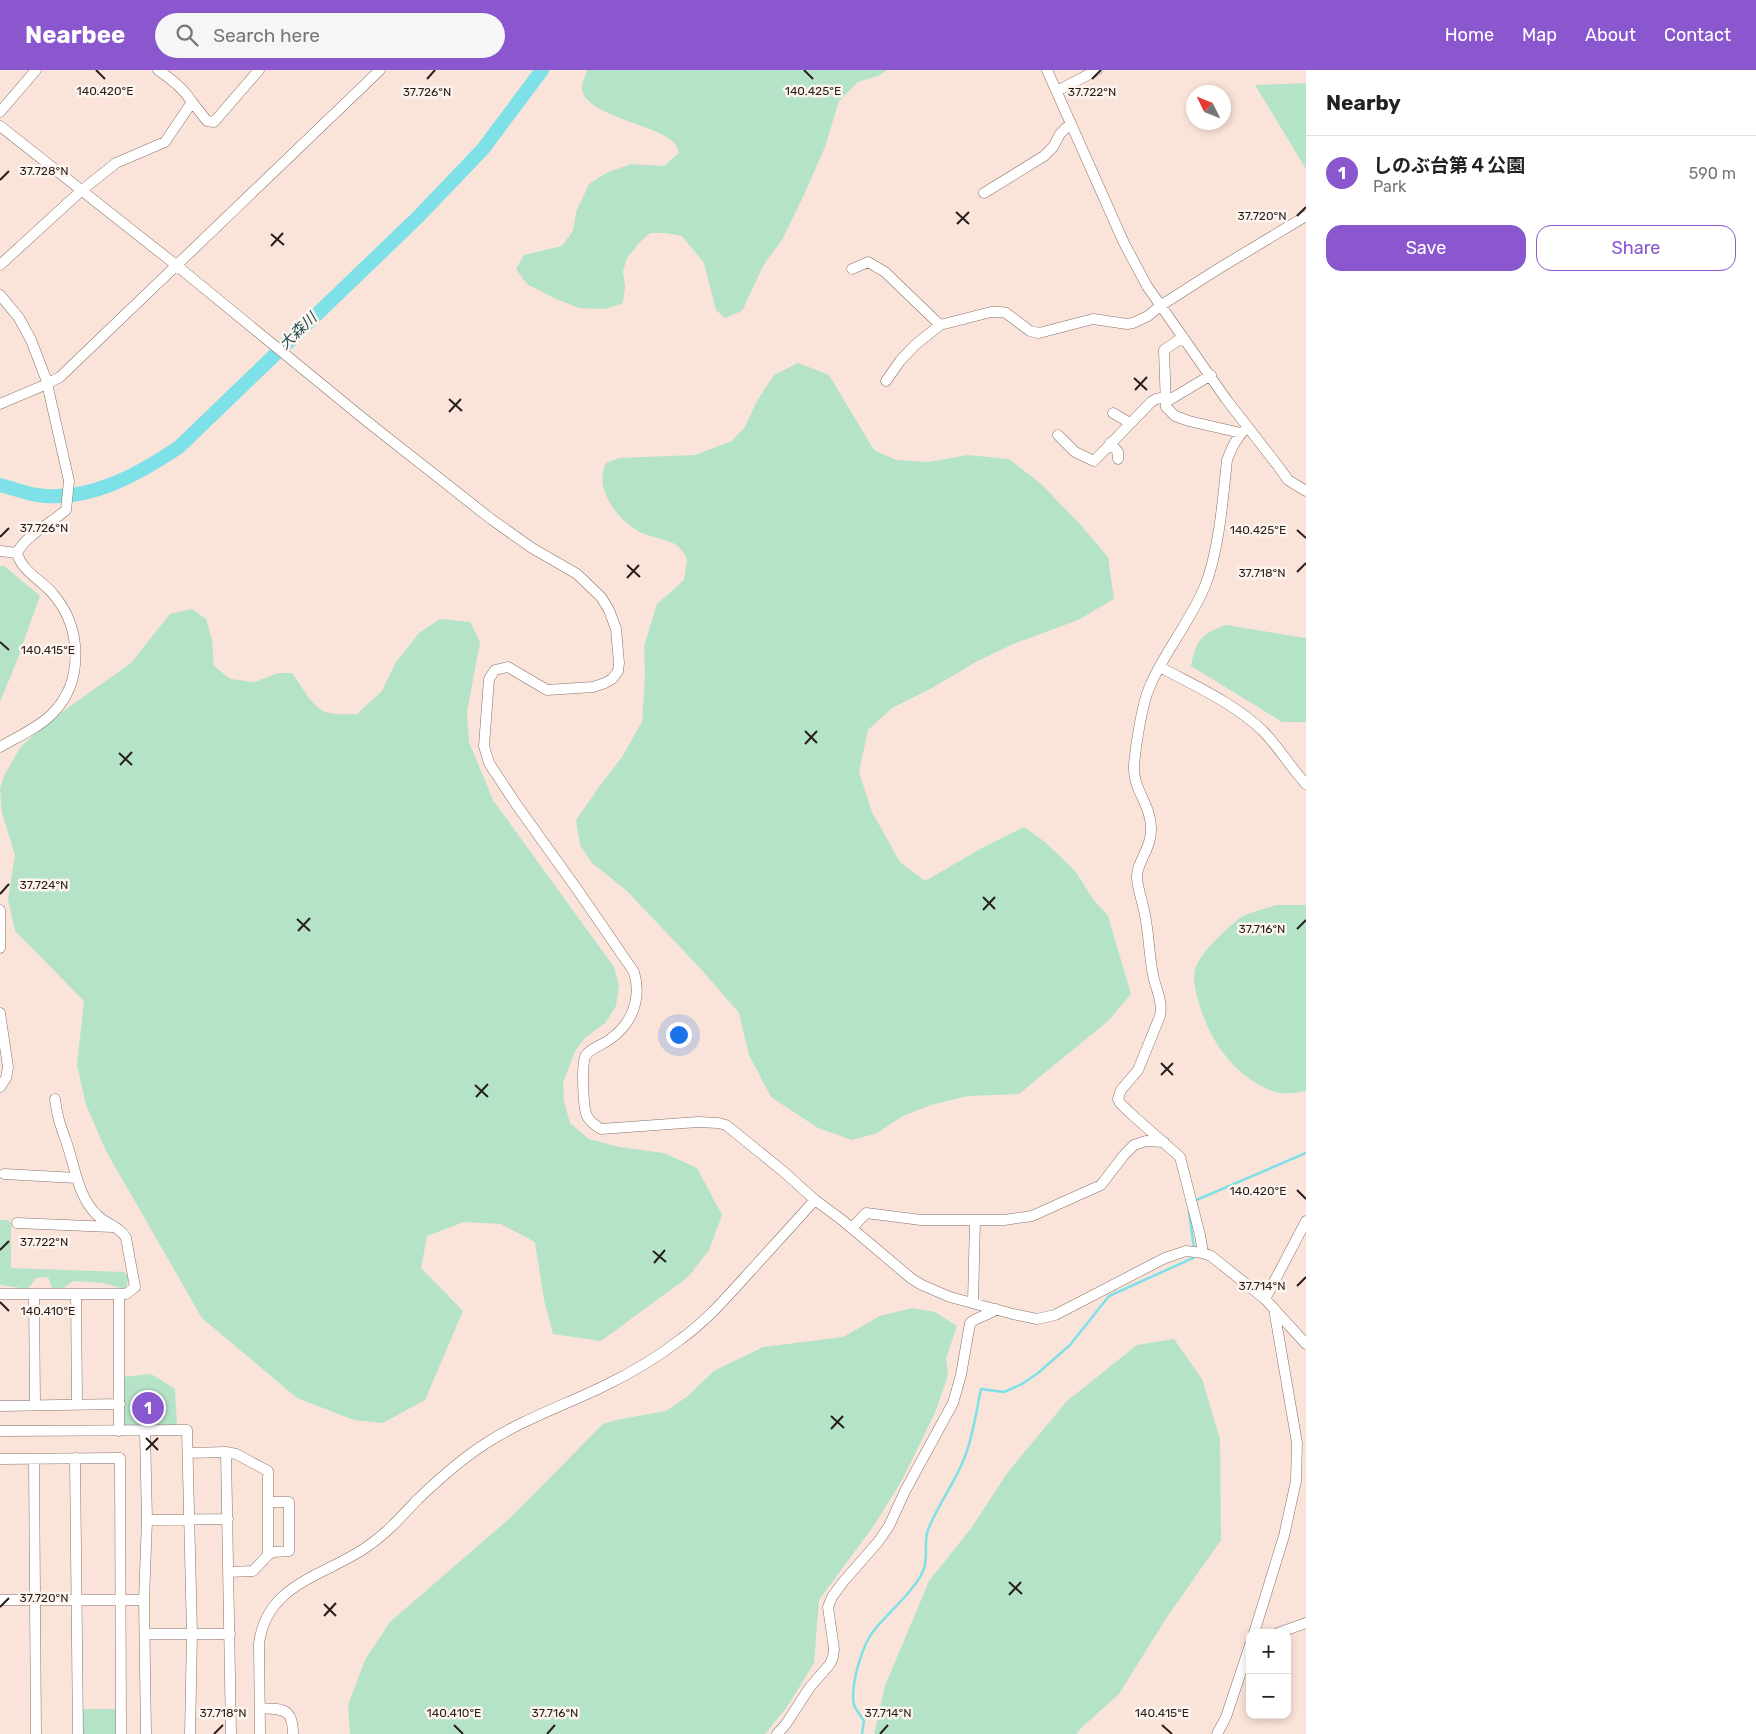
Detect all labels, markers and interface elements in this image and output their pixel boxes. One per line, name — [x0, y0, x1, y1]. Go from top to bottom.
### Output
search box — [155, 13, 505, 58]
text: Nearbee — [25, 21, 125, 49]
icon: search — [173, 21, 201, 49]
text: Search here — [213, 24, 320, 47]
text: Home — [1445, 24, 1494, 46]
text: Map — [1522, 24, 1557, 46]
text: About — [1585, 24, 1636, 46]
text: Contact — [1664, 24, 1731, 46]
text: 140.420°E — [77, 84, 133, 98]
text: 140.425°E — [785, 84, 841, 98]
text: 37.726°N — [403, 85, 451, 99]
text: 37.722°N — [1068, 85, 1116, 99]
north arrow — [1186, 85, 1231, 130]
text: Nearby — [1326, 90, 1401, 115]
text: しのぶ台第４公園 — [1373, 154, 1525, 177]
text: 37.728°N — [19, 164, 69, 178]
text: 1 — [1338, 164, 1346, 183]
text: 590 m — [1689, 164, 1736, 183]
text: Park — [1373, 177, 1406, 196]
text: 37.720°N — [1237, 209, 1287, 223]
button: Save — [1326, 225, 1526, 271]
button: Share — [1536, 225, 1736, 271]
water label: 大森川 — [276, 308, 322, 353]
text: 37.726°N — [20, 521, 68, 535]
text: 140.425°E — [1230, 523, 1286, 537]
text: 37.718°N — [1238, 566, 1286, 580]
text: 140.415°E — [21, 643, 75, 657]
text: 37.724°N — [20, 878, 68, 892]
text: 37.716°N — [1239, 922, 1285, 936]
your location — [666, 1022, 692, 1048]
text: 140.420°E — [1230, 1184, 1286, 1198]
text: 37.722°N — [20, 1235, 68, 1249]
text: 37.714°N — [1239, 1279, 1286, 1293]
text: 140.410°E — [21, 1304, 75, 1318]
pin: 1 — [132, 1389, 164, 1427]
text: 37.720°N — [19, 1591, 69, 1605]
map controls — [1246, 1629, 1291, 1719]
button: + — [1246, 1629, 1291, 1674]
button: − — [1246, 1674, 1291, 1719]
text: 37.718°N — [199, 1706, 247, 1720]
text: 140.410°E — [427, 1706, 481, 1720]
text: 37.716°N — [532, 1706, 578, 1720]
text: 37.714°N — [865, 1706, 912, 1720]
text: 140.415°E — [1135, 1706, 1189, 1720]

